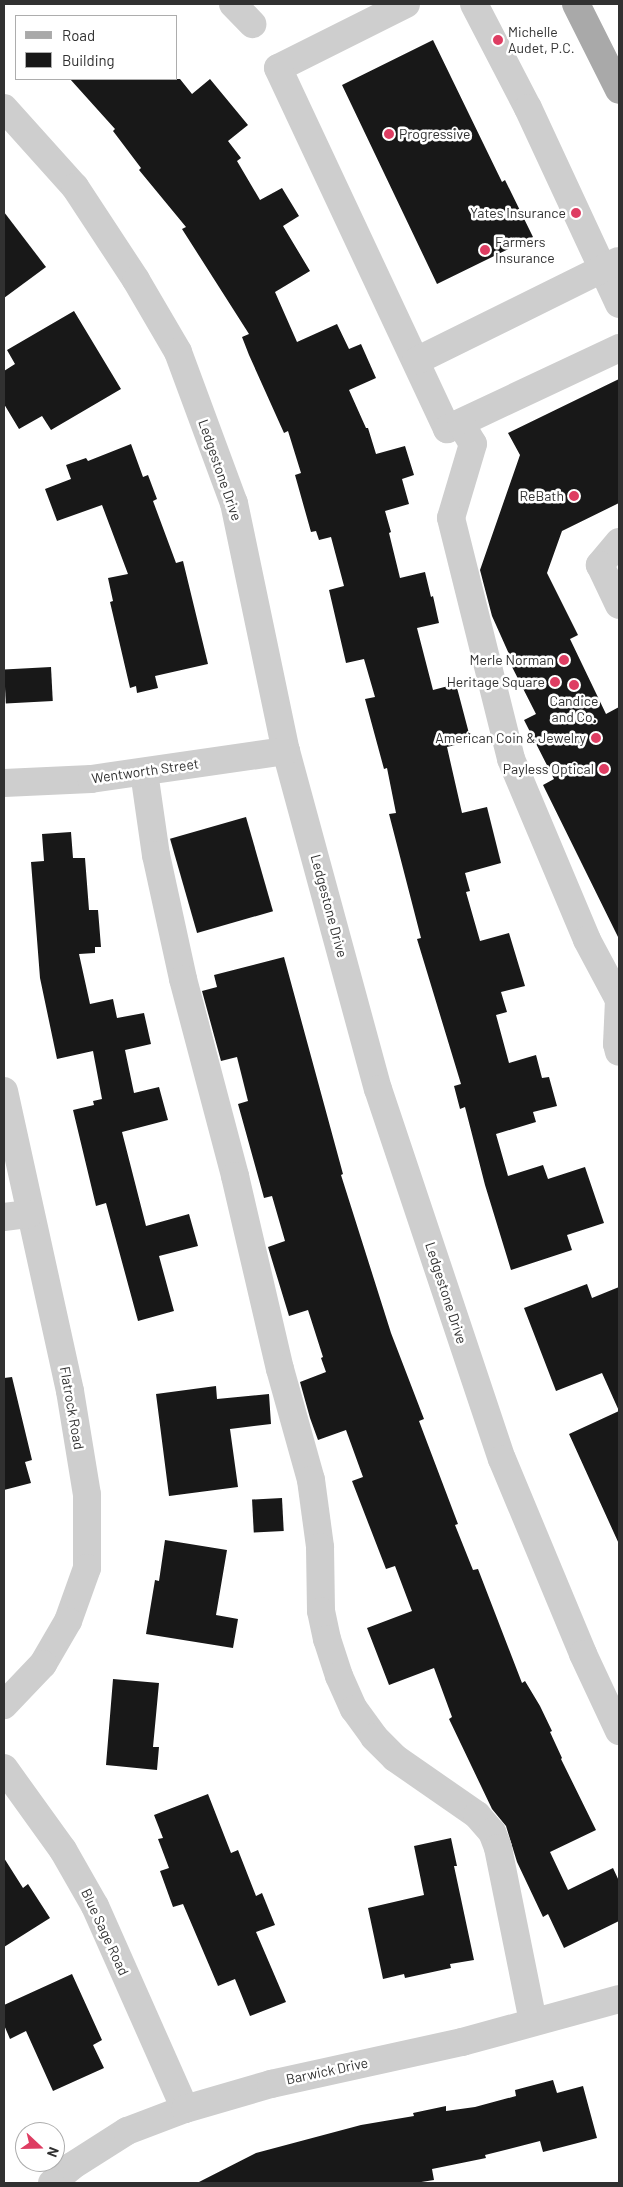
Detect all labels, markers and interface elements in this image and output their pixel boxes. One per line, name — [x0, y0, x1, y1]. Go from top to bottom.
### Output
legend — [15, 15, 178, 80]
place label: Michelle Audet, P.C. — [508, 24, 575, 56]
text: Road — [62, 26, 95, 44]
marker: Michelle Audet, P.C. — [492, 34, 504, 46]
text: Building — [62, 51, 115, 69]
place label: Progressive — [399, 126, 470, 142]
marker: Progressive — [383, 128, 395, 140]
place label: Yates Insurance — [470, 205, 566, 221]
marker: Yates Insurance — [570, 207, 582, 219]
place label: Farmers Insurance — [495, 234, 555, 266]
marker: Farmers Insurance — [479, 244, 491, 256]
street label: Ledgestone Drive — [195, 417, 245, 523]
place label: ReBath — [520, 488, 564, 504]
marker: ReBath — [568, 490, 580, 502]
place label: Merle Norman — [469, 652, 554, 668]
marker: Merle Norman — [558, 654, 570, 666]
place label: Heritage Square — [447, 674, 545, 690]
marker: Heritage Square — [549, 676, 561, 688]
marker: Candice and Co. — [568, 679, 580, 691]
place label: Candice and Co. — [550, 693, 598, 726]
place label: American Coin & Jewelry — [435, 730, 586, 746]
marker: American Coin & Jewelry — [590, 732, 602, 744]
street label: Wentworth Street — [90, 755, 200, 787]
place label: Payless Optical — [503, 761, 594, 777]
marker: Payless Optical — [598, 763, 610, 775]
street label: Ledgestone Drive — [307, 853, 351, 959]
street label: Ledgestone Drive — [422, 1240, 470, 1346]
street label: Flatrock Road — [56, 1365, 88, 1451]
street label: Blue Sage Road — [78, 1886, 132, 1978]
street label: Barwick Drive — [285, 2054, 369, 2088]
north arrow — [15, 2122, 65, 2172]
text: N — [44, 2145, 63, 2160]

